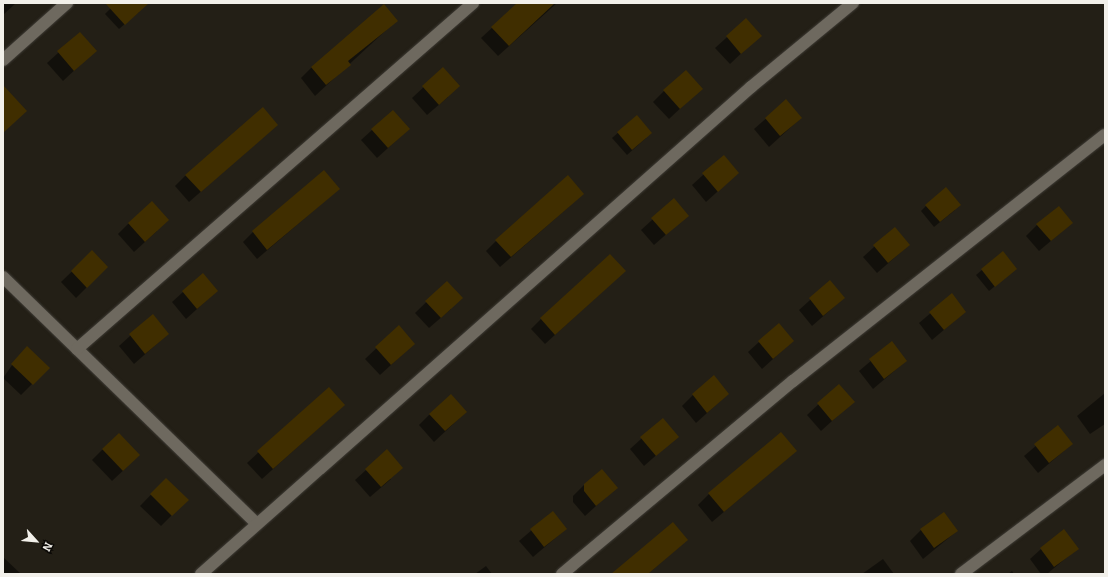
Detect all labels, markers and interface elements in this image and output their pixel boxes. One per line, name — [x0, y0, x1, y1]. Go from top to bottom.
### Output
north arrow — [16, 521, 56, 561]
text: N — [39, 540, 55, 553]

